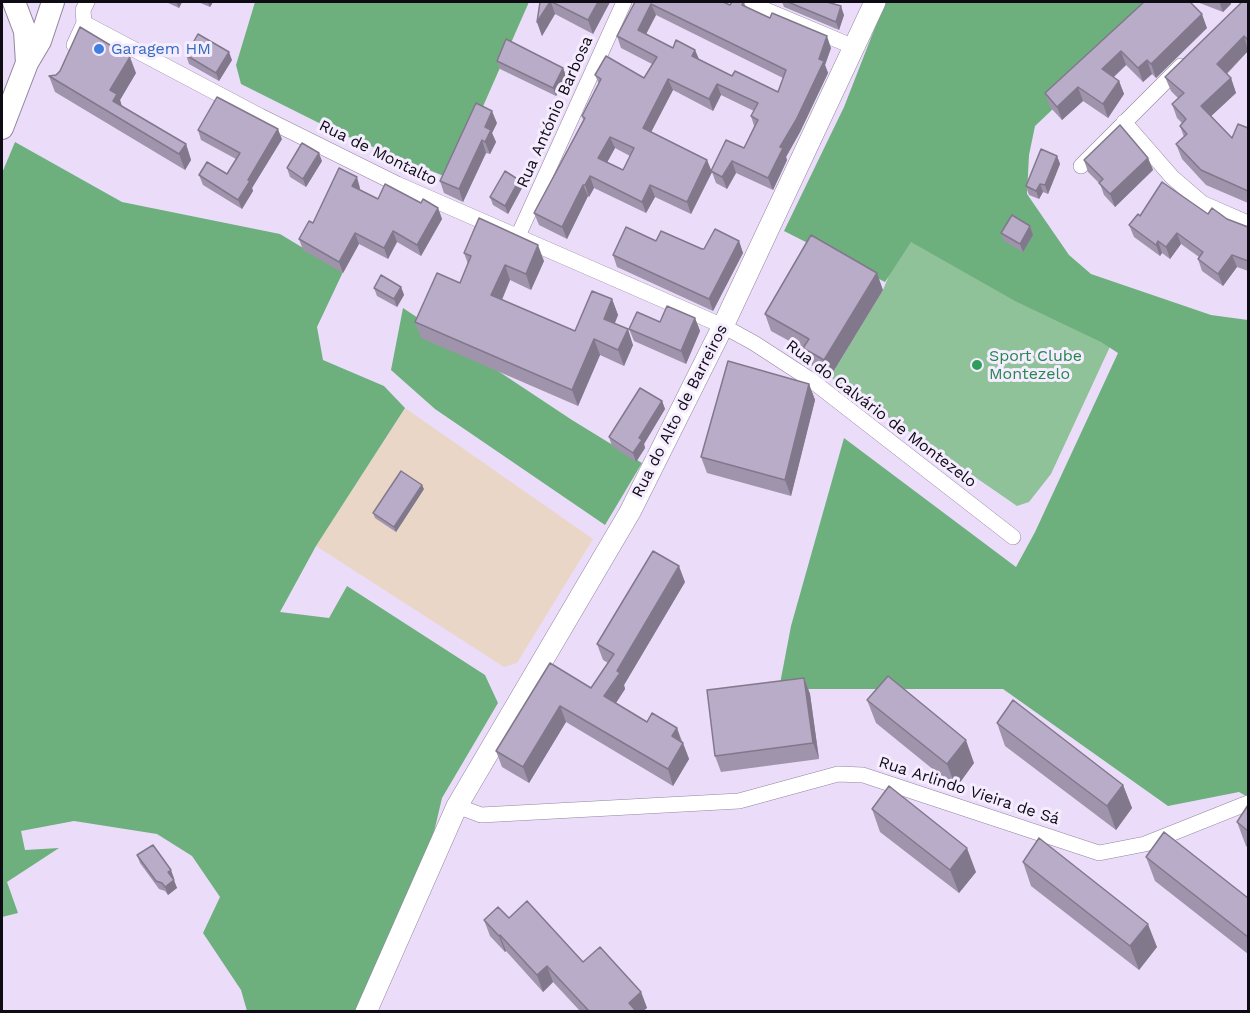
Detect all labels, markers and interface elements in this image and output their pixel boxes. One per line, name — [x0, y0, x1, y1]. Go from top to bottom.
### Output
street label: Rua António Barbosa — [513, 33, 597, 191]
place label: Garagem HM — [111, 39, 211, 59]
marker: Garagem HM — [92, 42, 106, 56]
street label: Rua de Montalto — [316, 116, 440, 190]
street label: Rua do Alto de Barreiros — [628, 321, 732, 501]
street label: Rua do Calvário de Montezelo — [782, 336, 980, 492]
place label: Sport Clube Montezelo — [989, 346, 1082, 384]
marker: Sport Clube Montezelo — [970, 358, 984, 372]
street label: Rua Arlindo Vieira de Sá — [876, 753, 1062, 829]

